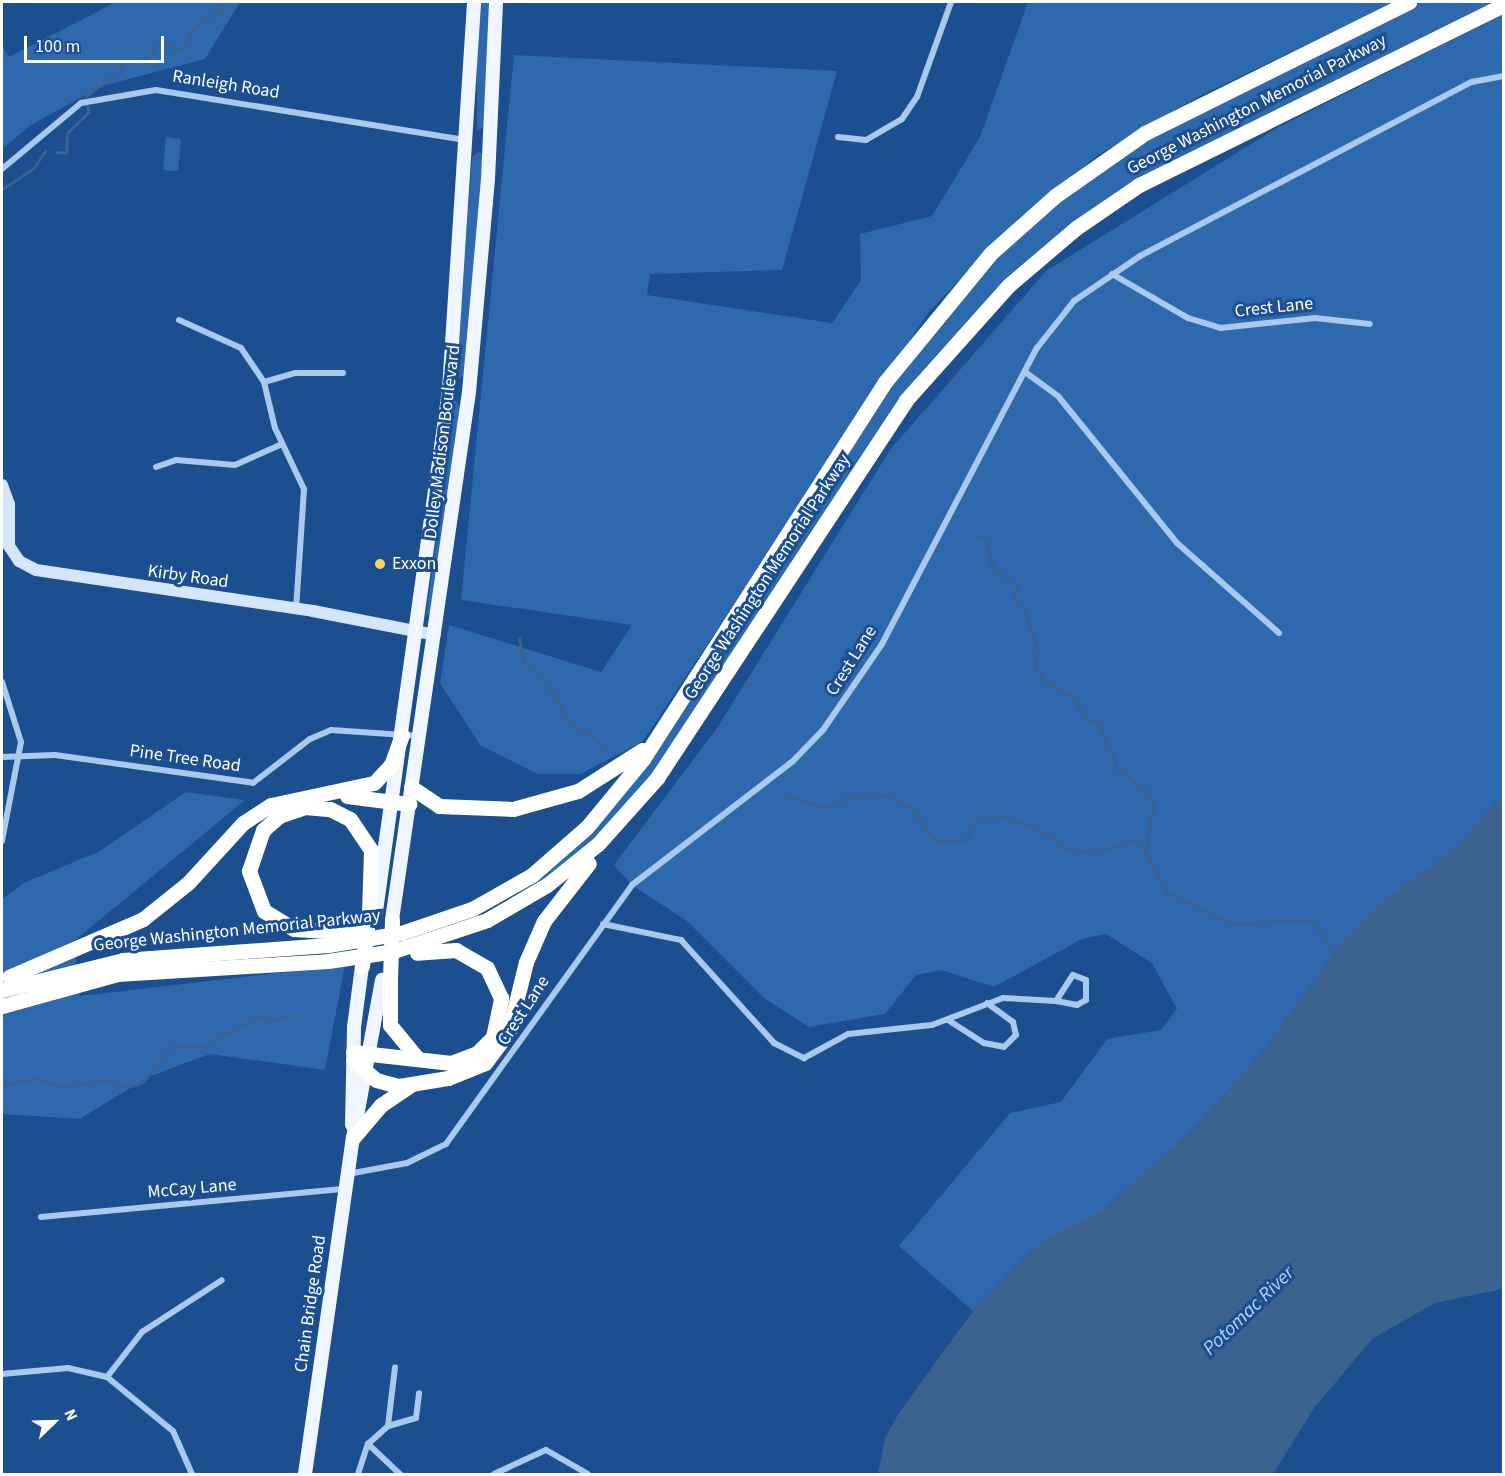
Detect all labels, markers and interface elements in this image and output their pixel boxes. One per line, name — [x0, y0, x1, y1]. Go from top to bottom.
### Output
scale bar — [27, 24, 166, 62]
street label: George Washington Memorial Parkway — [1124, 30, 1390, 180]
text: 100 m — [35, 34, 80, 59]
street label: Ranleigh Road — [171, 66, 281, 104]
street label: Crest Lane — [1234, 293, 1314, 323]
street label: Dolley Madison Boulevard — [420, 344, 466, 540]
street label: George Washington Memorial Parkway — [680, 450, 856, 704]
place label: Exxon — [392, 553, 436, 575]
marker: Exxon — [373, 557, 387, 571]
street label: Kirby Road — [146, 561, 230, 593]
street label: Crest Lane — [822, 622, 882, 700]
street label: Pine Tree Road — [128, 741, 242, 777]
street label: George Washington Memorial Parkway — [92, 905, 382, 957]
street label: Crest Lane — [494, 972, 554, 1050]
street label: McCay Lane — [147, 1174, 237, 1204]
street label: Chain Bridge Road — [291, 1234, 331, 1374]
water label: Potomac River — [1198, 1261, 1300, 1361]
north arrow — [24, 1392, 84, 1452]
text: N — [58, 1406, 83, 1424]

